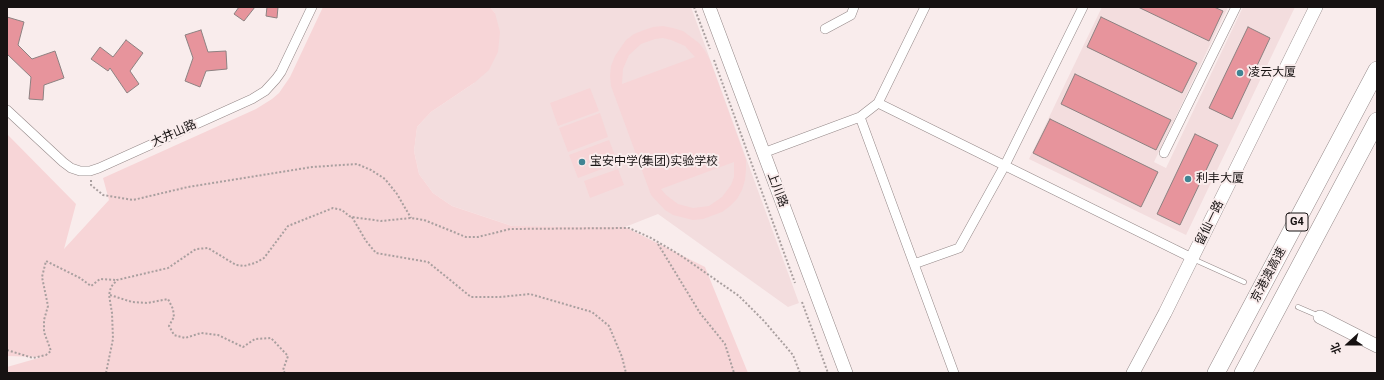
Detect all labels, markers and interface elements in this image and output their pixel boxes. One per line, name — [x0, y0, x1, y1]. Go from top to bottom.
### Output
place label: 凌云大厦 — [1248, 66, 1296, 80]
marker: 凌云大厦 — [1235, 68, 1245, 78]
street label: 大井山路 — [149, 118, 199, 150]
place label: 宝安中学(集团)实验学校 — [590, 155, 718, 169]
marker: 宝安中学(集团)实验学校 — [577, 157, 587, 167]
street label: 上川路 — [764, 171, 790, 209]
place label: 利丰大厦 — [1196, 172, 1244, 186]
marker: 利丰大厦 — [1183, 174, 1193, 184]
street label: 留仙一路 — [1193, 198, 1227, 248]
road number: G4 — [1286, 213, 1308, 231]
street label: 京港澳高速 — [1249, 245, 1289, 305]
north arrow — [1328, 324, 1368, 364]
text: 北 — [1328, 341, 1344, 356]

